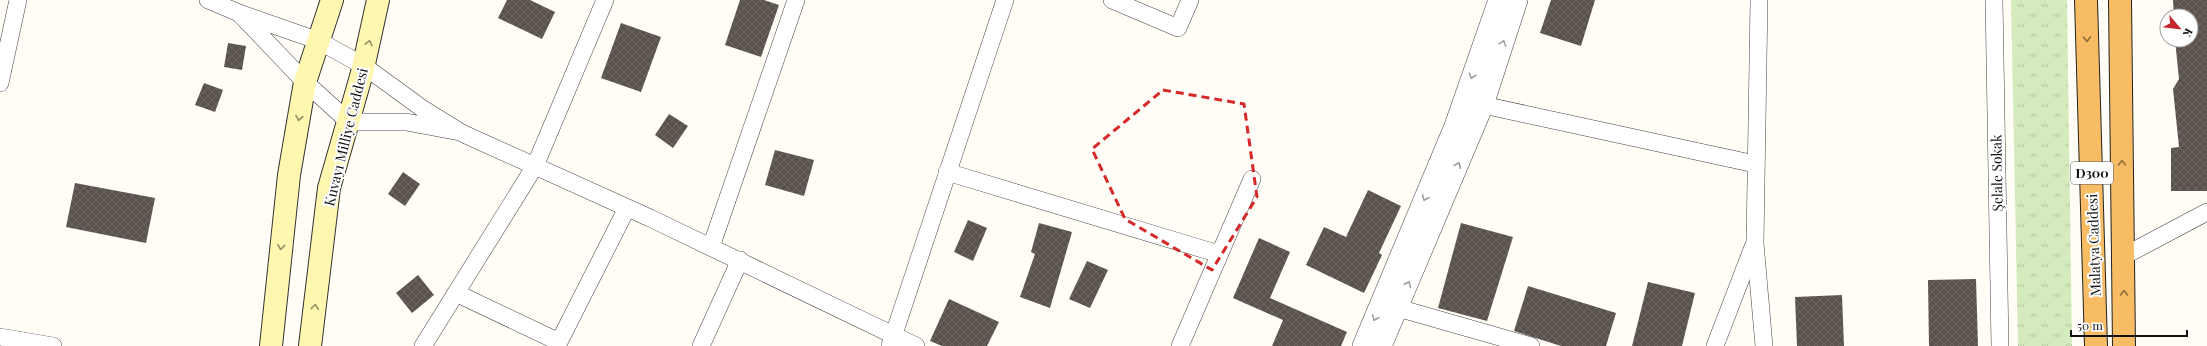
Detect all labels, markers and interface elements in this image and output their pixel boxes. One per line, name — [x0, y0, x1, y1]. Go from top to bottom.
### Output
north arrow — [2159, 8, 2199, 48]
text: K — [2180, 26, 2197, 40]
one-way arrow — [2083, 36, 2091, 42]
one-way arrow — [364, 40, 372, 47]
one-way arrow — [1498, 40, 1507, 47]
street label: Kuvayı Milliye Caddesi — [319, 66, 372, 208]
one-way arrow — [1468, 73, 1476, 80]
one-way arrow — [295, 115, 303, 121]
street label: Şelale Sokak — [1986, 134, 2007, 212]
one-way arrow — [2118, 160, 2127, 166]
one-way arrow — [1453, 161, 1461, 169]
road number: D300 — [2071, 162, 2113, 184]
street label: Malatya Caddesi — [2082, 193, 2105, 297]
one-way arrow — [1421, 194, 1429, 201]
one-way arrow — [277, 244, 286, 250]
one-way arrow — [1403, 281, 1411, 288]
one-way arrow — [2120, 290, 2128, 296]
one-way arrow — [310, 304, 319, 310]
scale bar — [2071, 312, 2187, 338]
one-way arrow — [1371, 314, 1379, 321]
text: 50 m — [2077, 317, 2103, 333]

